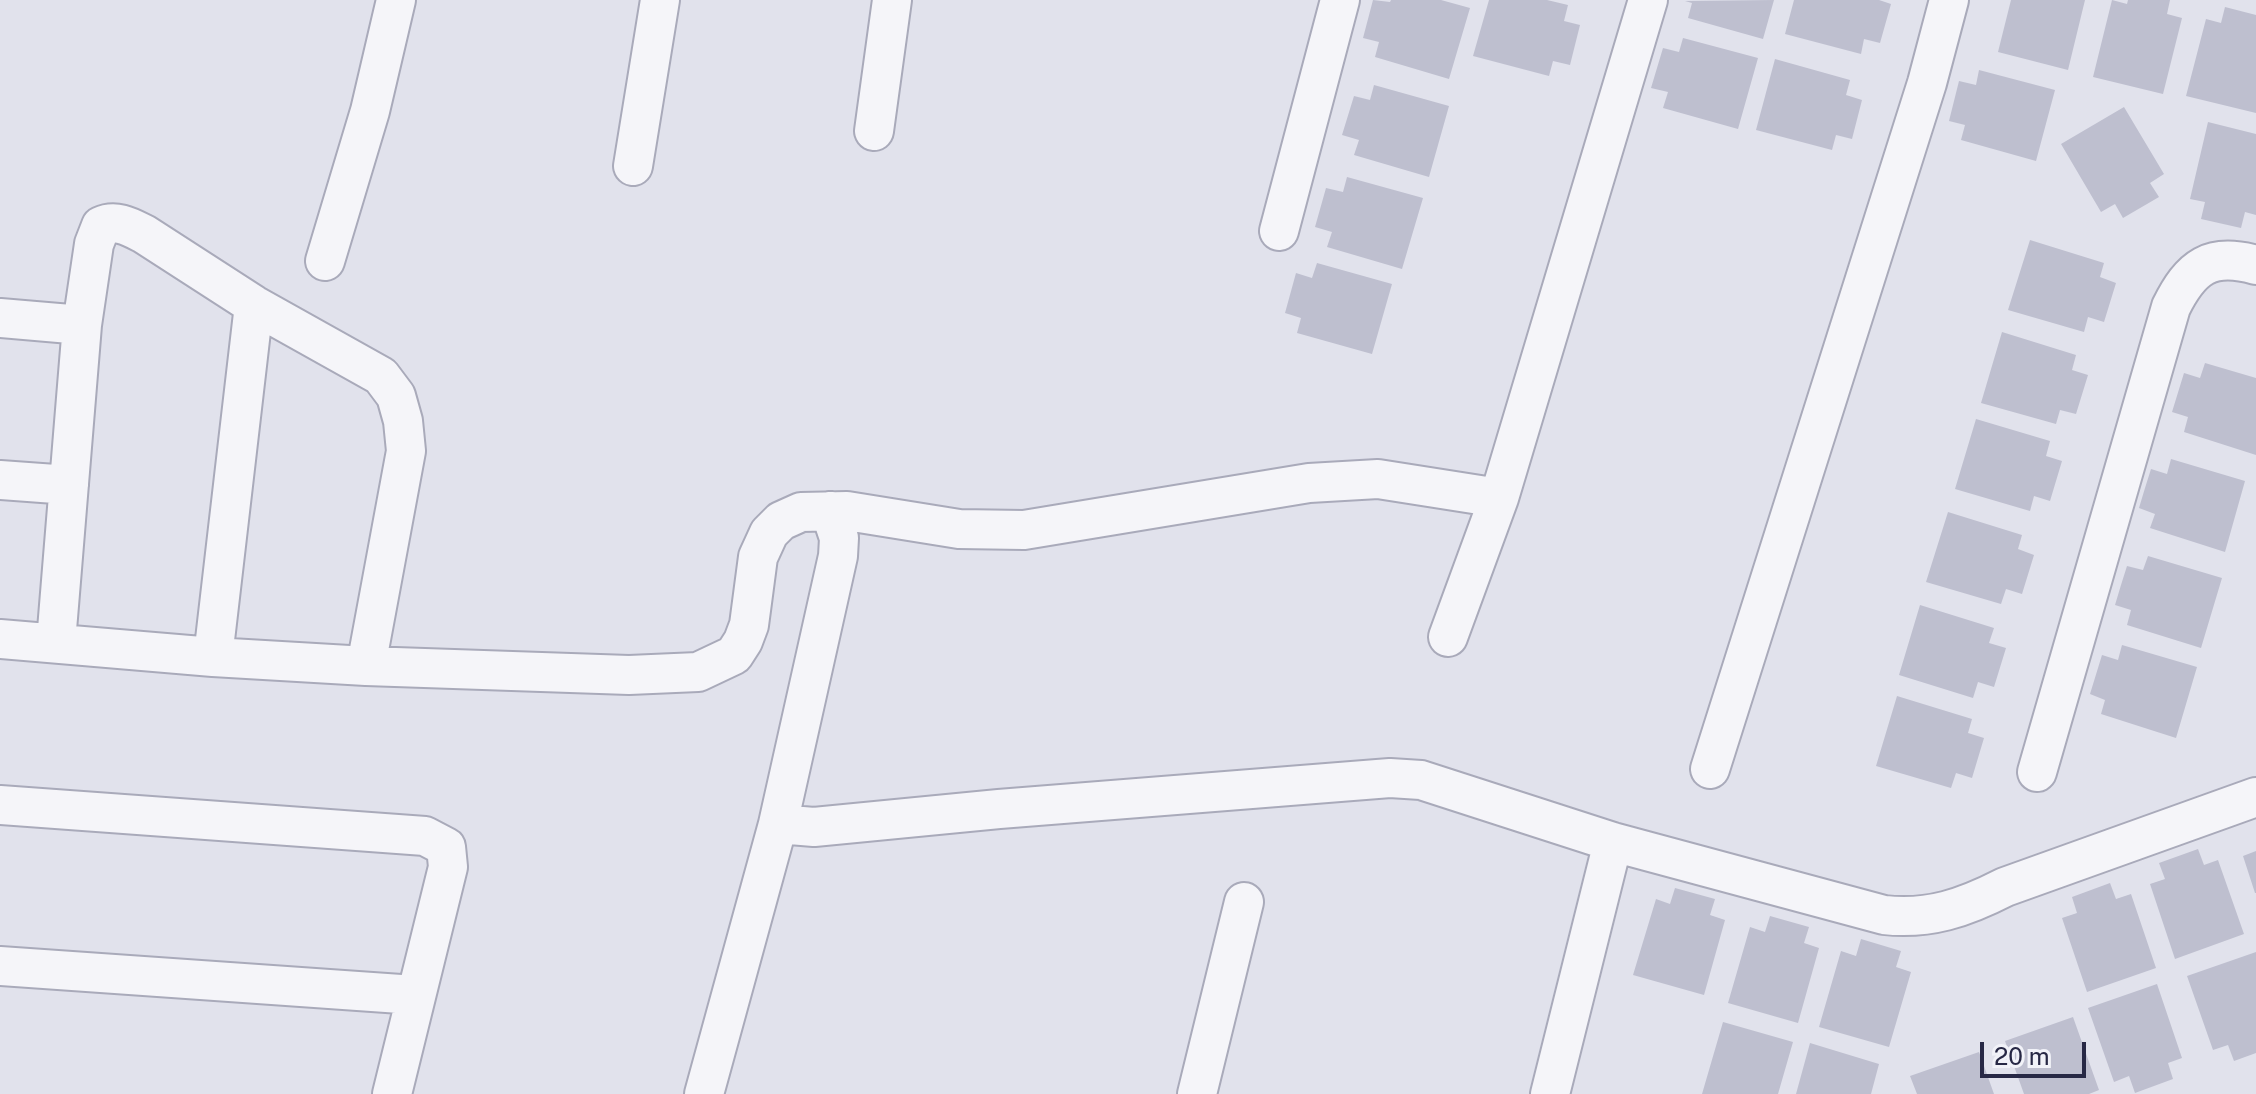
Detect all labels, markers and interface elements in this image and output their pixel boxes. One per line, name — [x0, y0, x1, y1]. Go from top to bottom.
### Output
scale bar — [1984, 1026, 2090, 1076]
text: 20 m — [1994, 1042, 2050, 1070]

